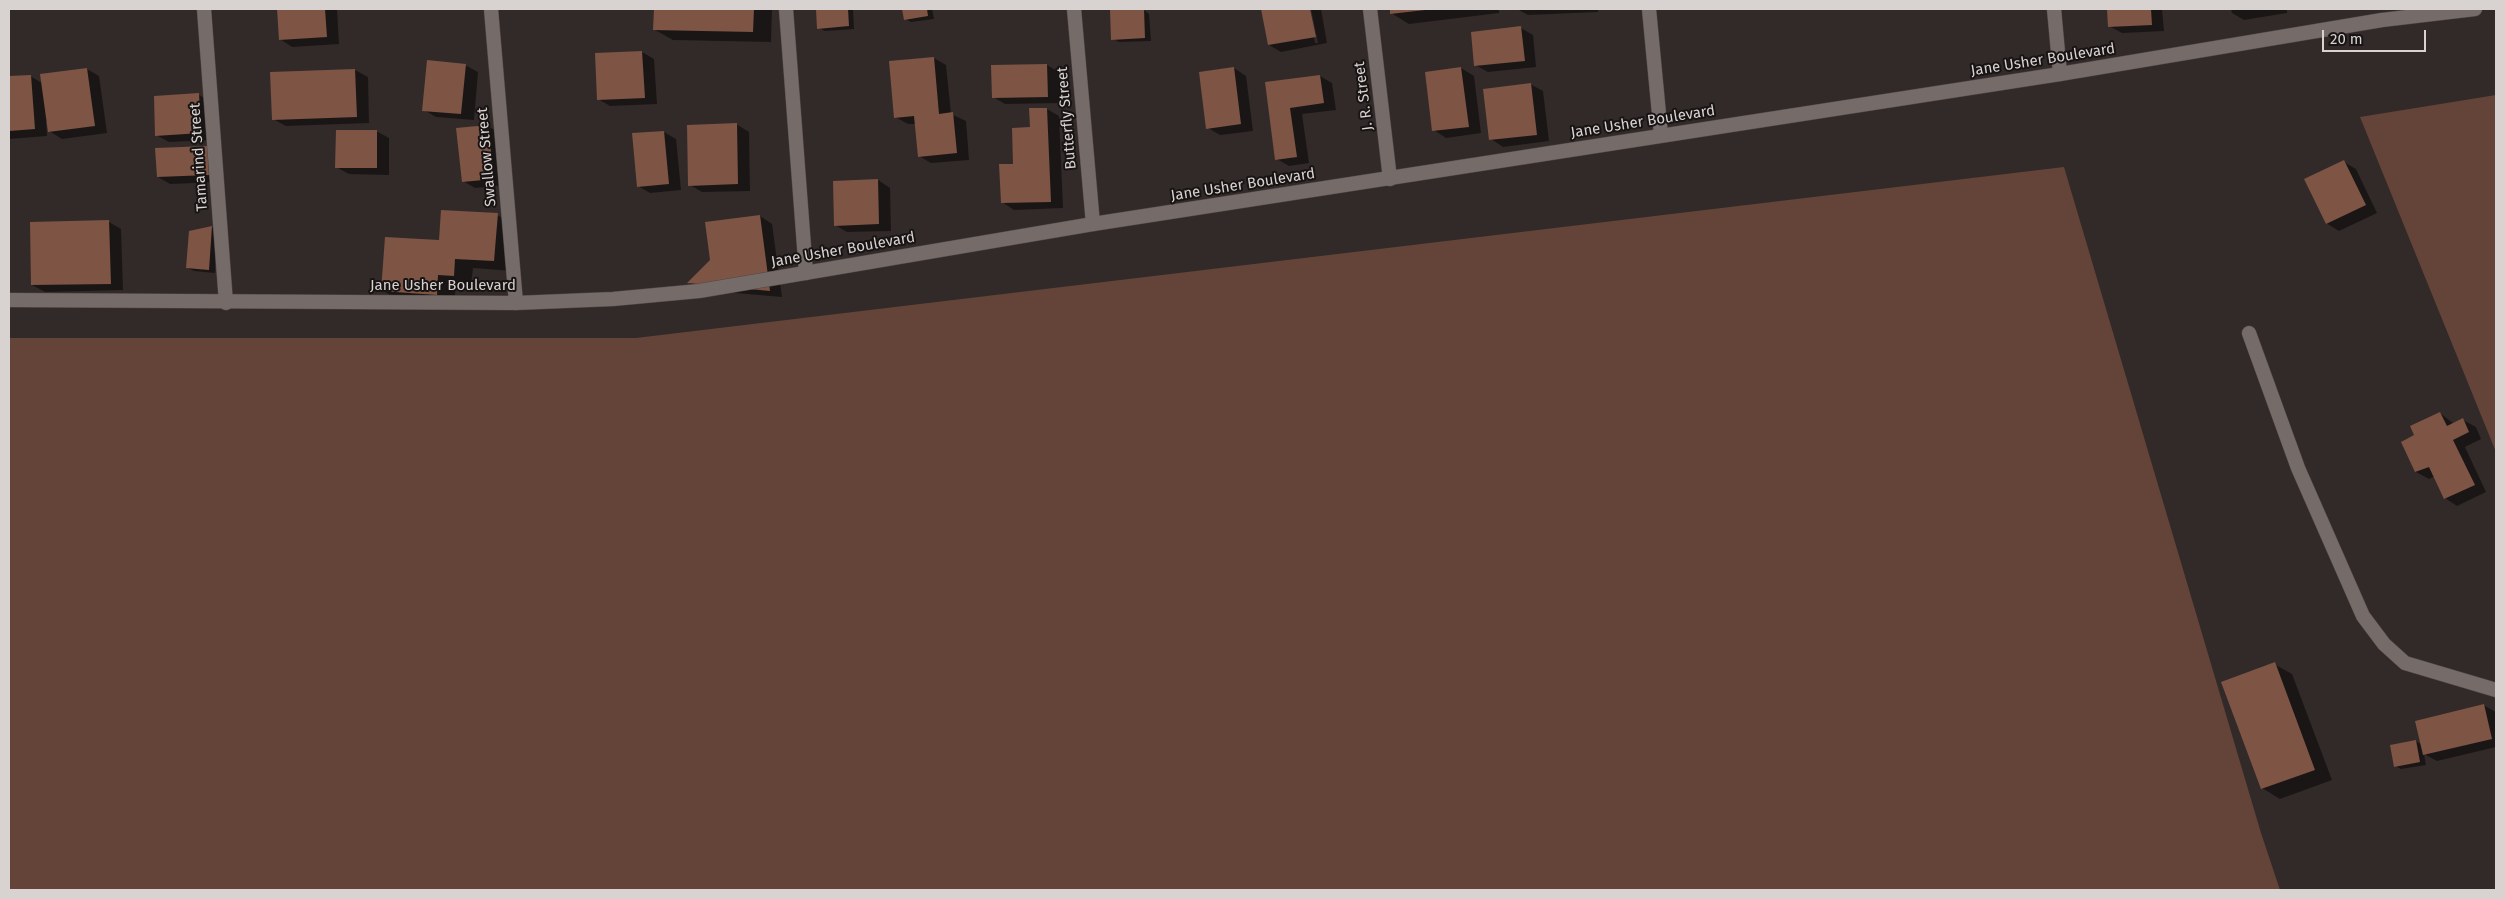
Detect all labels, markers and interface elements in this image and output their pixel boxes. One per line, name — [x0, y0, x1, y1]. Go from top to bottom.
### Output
scale bar — [2325, 20, 2429, 52]
text: 20 m — [2330, 30, 2363, 48]
street label: Jane Usher Boulevard — [1970, 40, 2116, 80]
street label: J. R. Street — [1351, 60, 1377, 132]
street label: Butterfly Street — [1054, 66, 1080, 170]
street label: Tamarind Street — [186, 102, 212, 212]
street label: Jane Usher Boulevard — [1570, 102, 1716, 142]
street label: Swallow Street — [474, 107, 500, 207]
street label: Jane Usher Boulevard — [1170, 165, 1316, 205]
street label: Jane Usher Boulevard — [770, 228, 916, 272]
street label: Jane Usher Boulevard — [370, 277, 516, 295]

